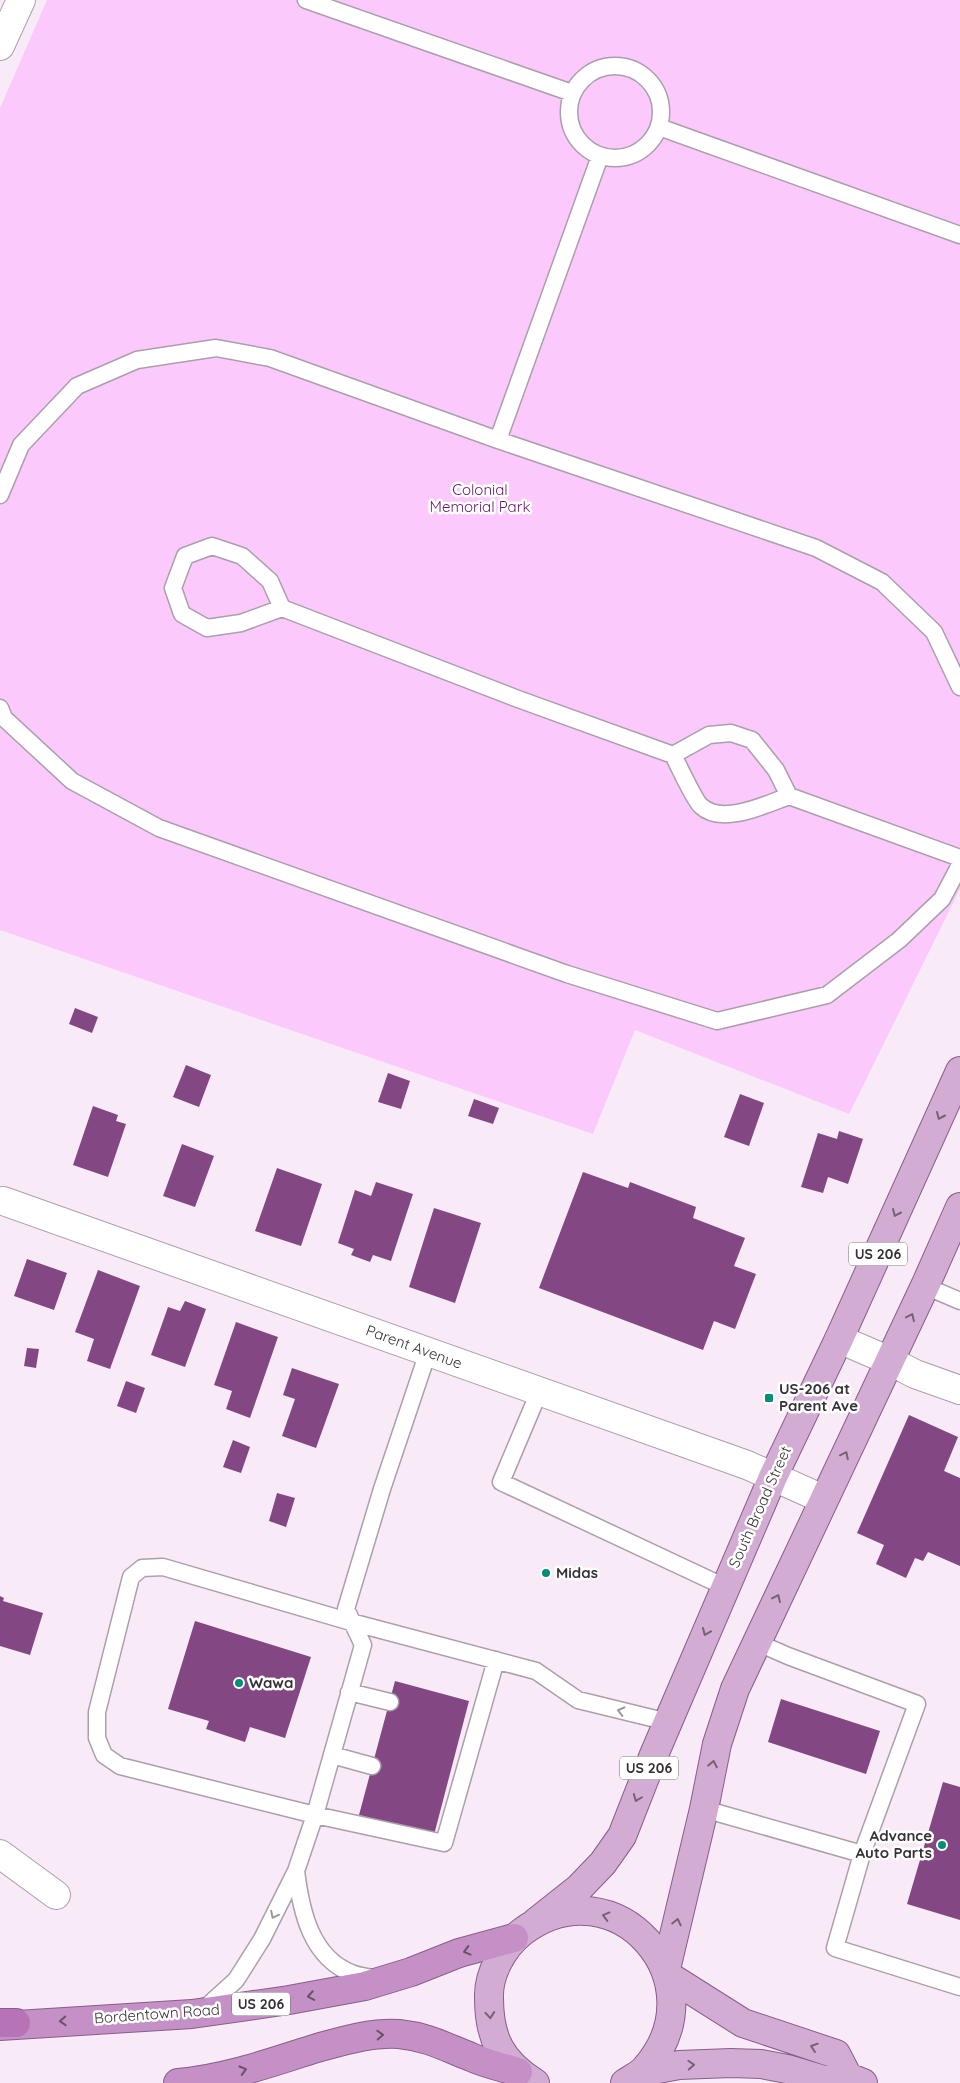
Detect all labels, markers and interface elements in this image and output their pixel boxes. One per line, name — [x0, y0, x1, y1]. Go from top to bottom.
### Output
park label: Colonial Memorial Park — [430, 480, 531, 516]
one-way arrow — [936, 1111, 946, 1120]
one-way arrow — [892, 1208, 903, 1217]
road number: US 206 — [849, 1242, 907, 1266]
one-way arrow — [905, 1313, 915, 1322]
street label: Parent Avenue — [363, 1320, 465, 1373]
place label: US-206 at Parent Ave — [779, 1379, 858, 1415]
marker: US-206 at Parent Ave — [763, 1392, 775, 1404]
street label: South Broad Street — [724, 1443, 795, 1571]
one-way arrow — [839, 1451, 849, 1460]
place label: Midas — [556, 1563, 598, 1582]
marker: Midas — [540, 1567, 552, 1579]
one-way arrow — [771, 1594, 781, 1603]
one-way arrow — [702, 1627, 713, 1636]
place label: Wawa — [249, 1673, 293, 1692]
marker: Wawa — [233, 1677, 245, 1689]
one-way arrow — [616, 1706, 625, 1717]
road number: US 206 — [620, 1756, 678, 1780]
one-way arrow — [707, 1759, 718, 1768]
one-way arrow — [633, 1793, 643, 1802]
place label: Advance Auto Parts — [856, 1826, 932, 1862]
marker: Advance Auto Parts — [936, 1839, 948, 1851]
one-way arrow — [270, 1910, 280, 1919]
one-way arrow — [602, 1911, 610, 1921]
one-way arrow — [671, 1918, 682, 1927]
one-way arrow — [463, 1945, 472, 1956]
one-way arrow — [307, 1990, 316, 2000]
road number: US 206 — [232, 1992, 290, 2016]
street label: Bordentown Road — [94, 2000, 220, 2027]
one-way arrow — [484, 2012, 495, 2020]
one-way arrow — [59, 2016, 66, 2026]
one-way arrow — [376, 2029, 384, 2040]
one-way arrow — [810, 2043, 819, 2053]
one-way arrow — [687, 2059, 695, 2070]
one-way arrow — [238, 2066, 246, 2076]

